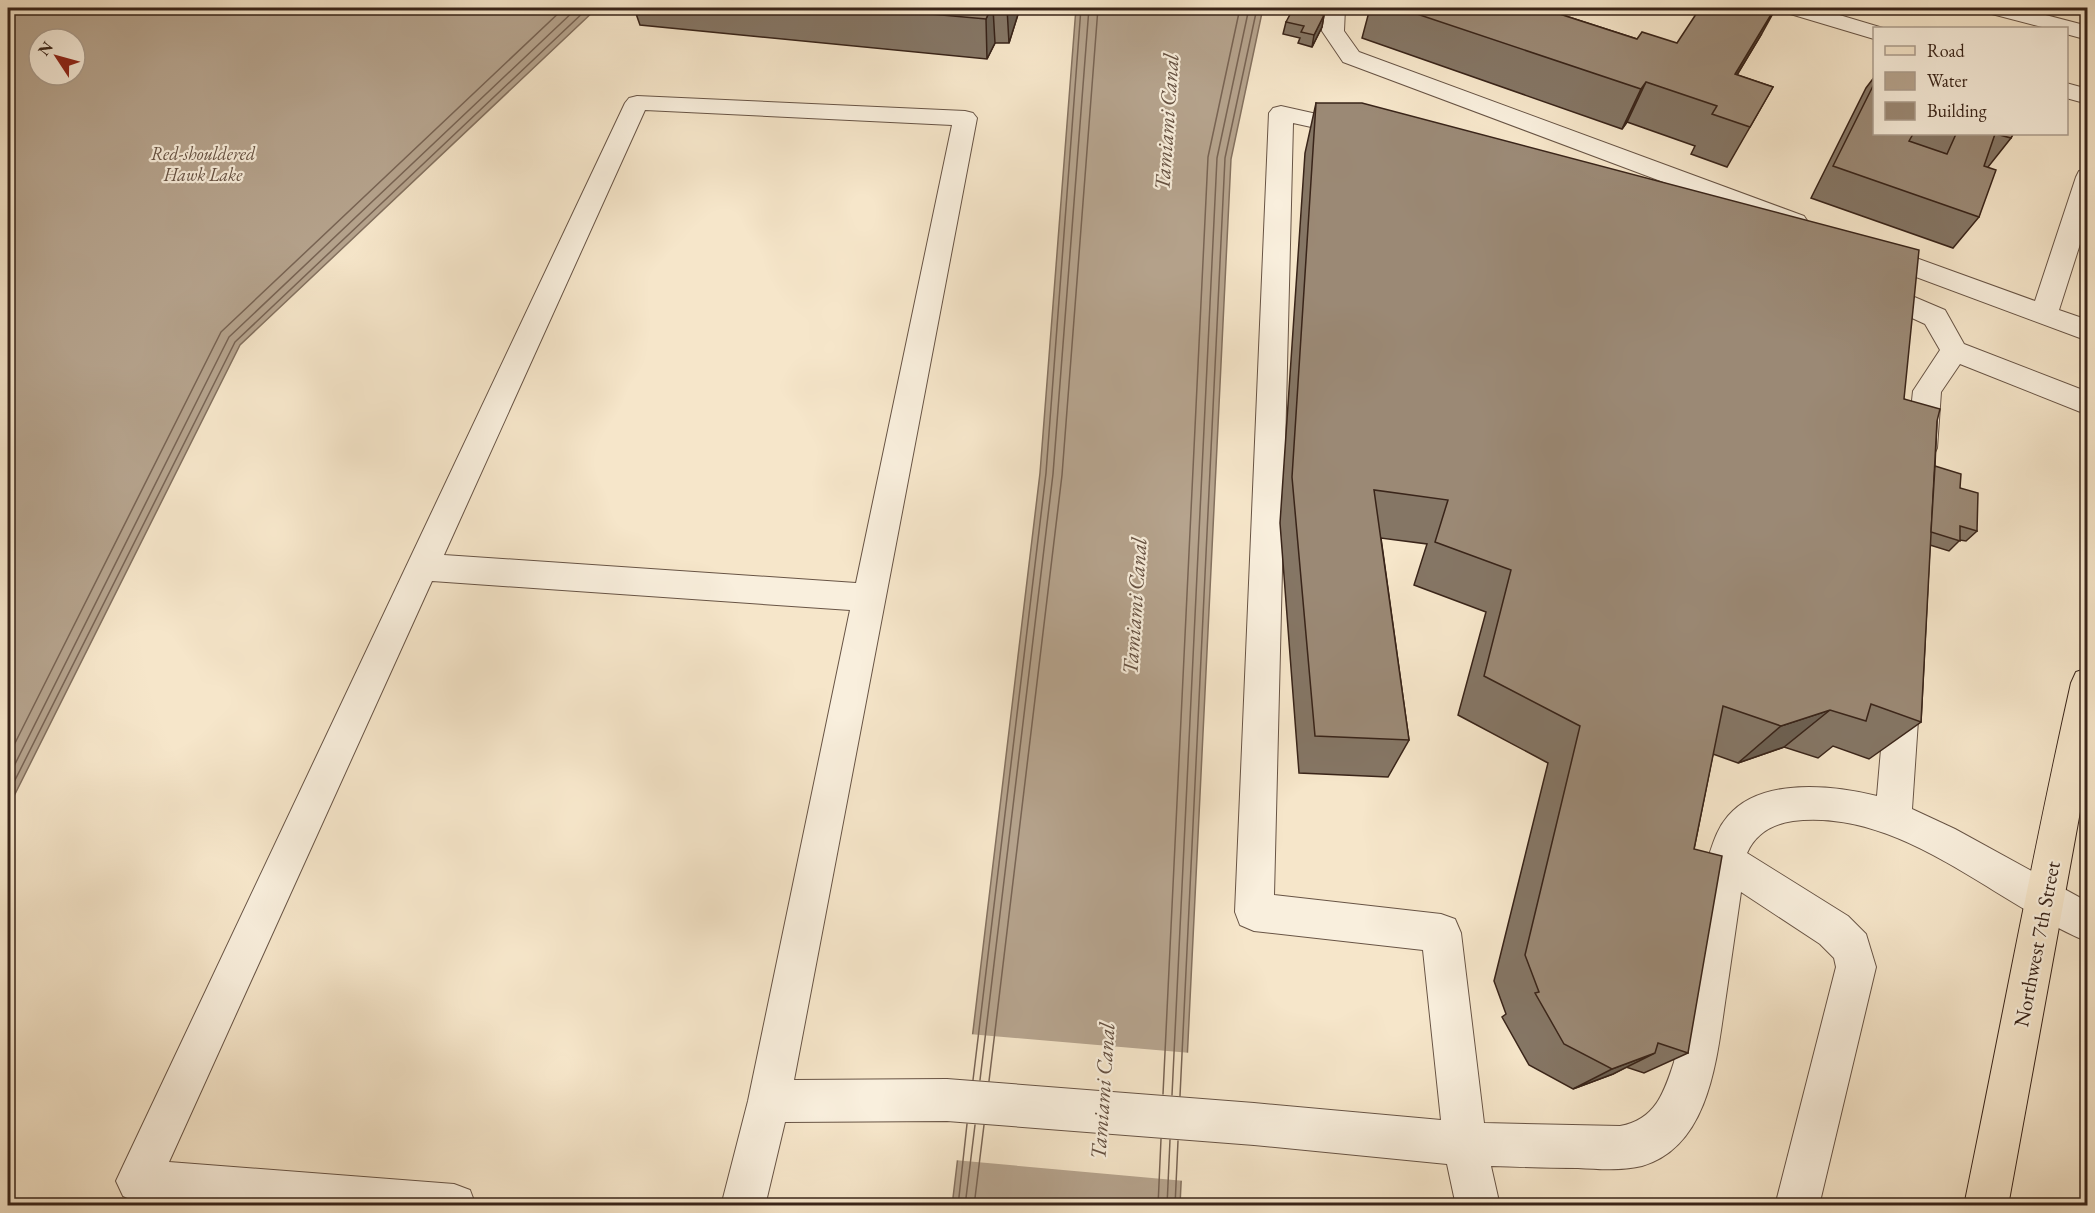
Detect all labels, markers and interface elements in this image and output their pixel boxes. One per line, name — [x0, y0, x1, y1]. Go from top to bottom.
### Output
north arrow — [27, 27, 87, 87]
legend — [1873, 27, 2068, 135]
text: N — [33, 37, 58, 60]
text: Road — [1927, 39, 1966, 62]
water label: Tamiami Canal — [1147, 52, 1186, 191]
text: Water — [1927, 69, 1968, 92]
text: Building — [1927, 99, 1987, 122]
water label: Red-shouldered Hawk Lake — [151, 142, 256, 186]
water label: Tamiami Canal — [1115, 536, 1154, 675]
street label: Northwest 7th Street — [2007, 858, 2066, 1029]
water label: Tamiami Canal — [1083, 1021, 1122, 1160]

